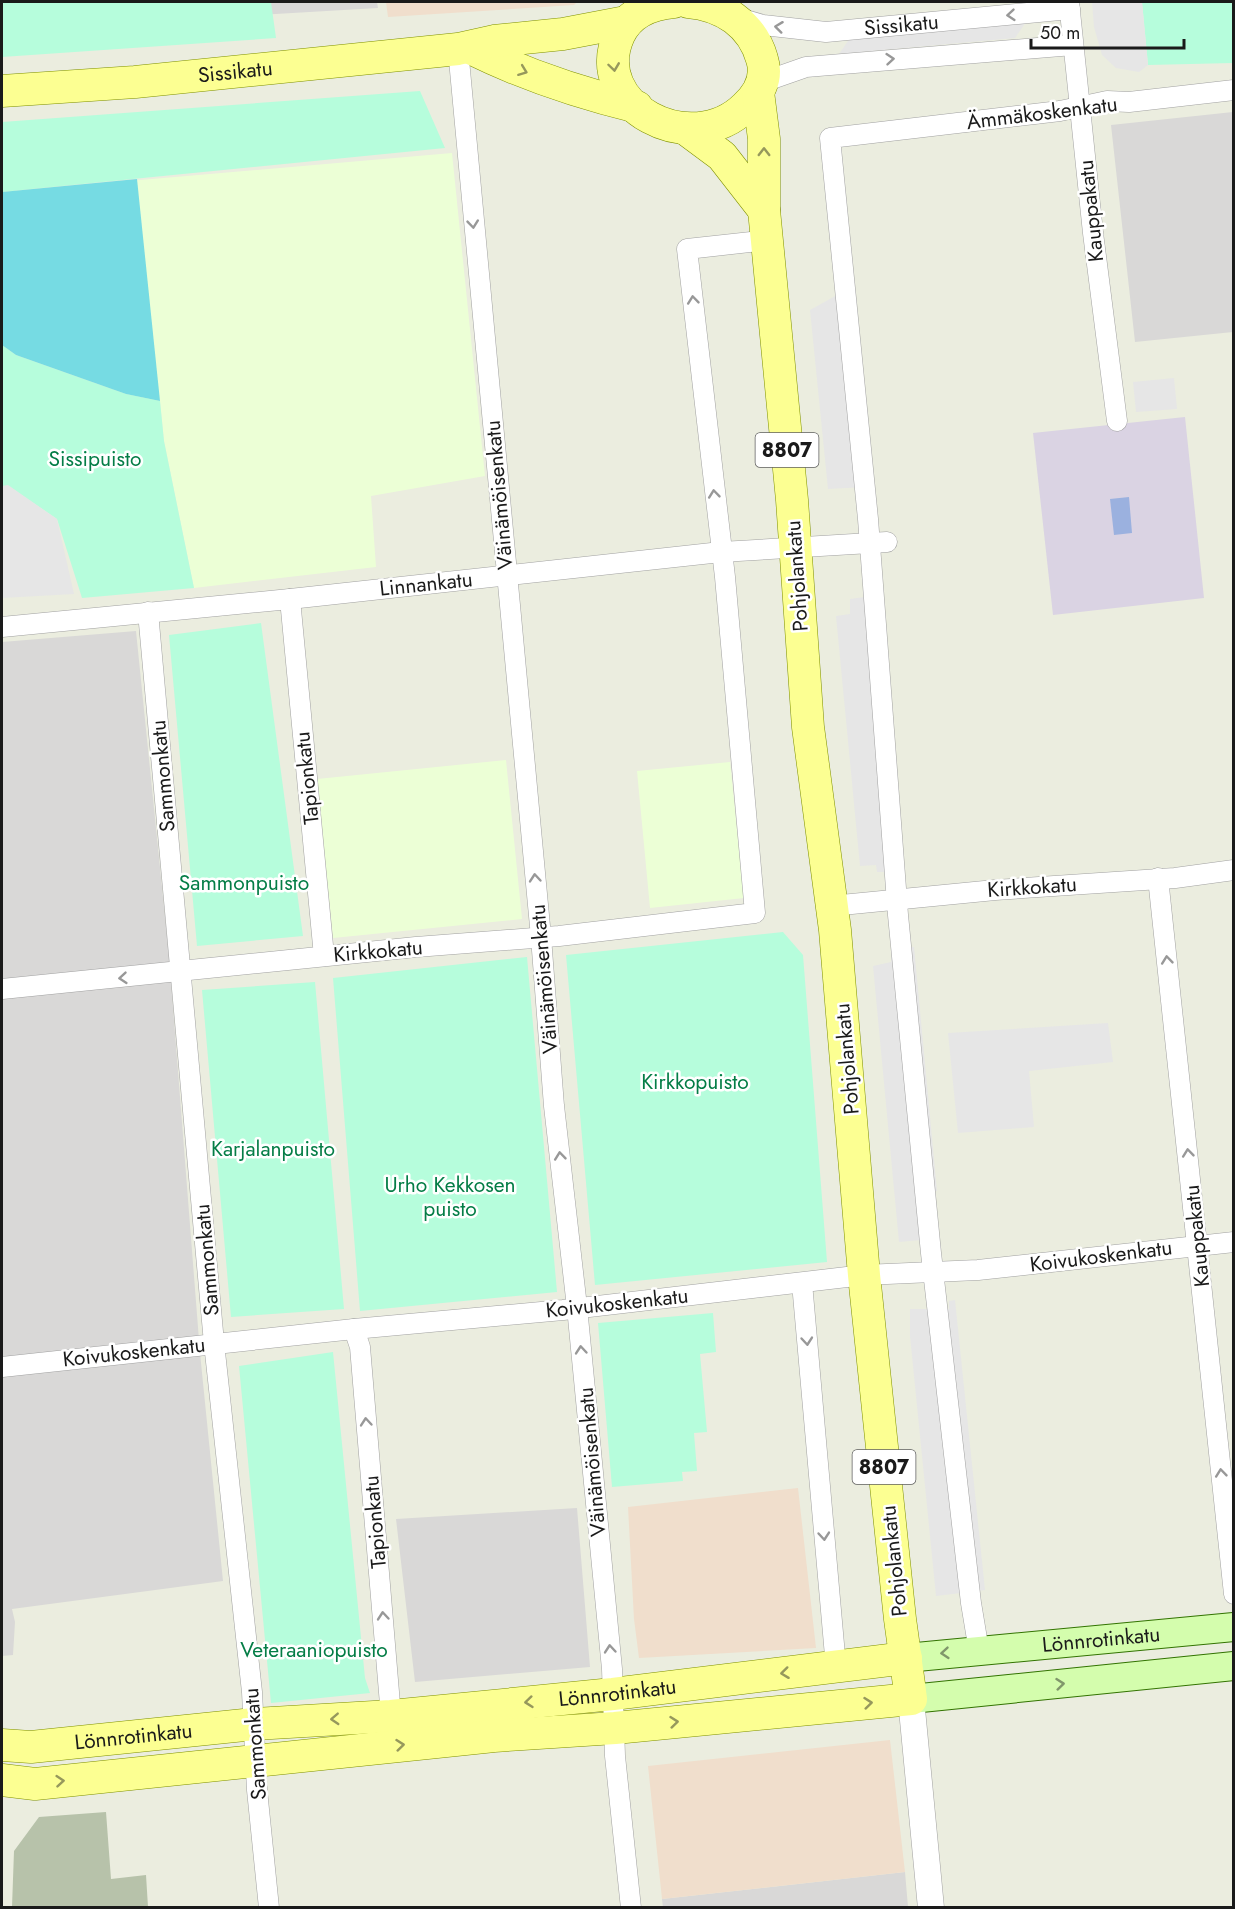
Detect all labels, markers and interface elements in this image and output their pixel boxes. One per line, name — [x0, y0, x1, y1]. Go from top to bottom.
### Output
street label: Sissikatu — [863, 6, 940, 43]
one-way arrow — [1007, 8, 1016, 21]
scale bar — [1031, 12, 1184, 50]
text: 50 m — [1040, 20, 1080, 46]
one-way arrow — [774, 21, 783, 34]
street label: Sissikatu — [196, 53, 274, 90]
one-way arrow — [885, 53, 895, 66]
one-way arrow — [608, 62, 620, 72]
one-way arrow — [517, 64, 528, 77]
street label: Ämmäkoskenkatu — [965, 89, 1119, 137]
one-way arrow — [758, 147, 770, 156]
street label: Kauppakatu — [1071, 158, 1111, 264]
one-way arrow — [466, 219, 479, 228]
one-way arrow — [687, 296, 700, 305]
street label: Väinämöisenkatu — [478, 419, 520, 571]
road number: 8807 — [756, 433, 818, 467]
park label: Sissipuisto — [49, 444, 141, 474]
one-way arrow — [708, 490, 721, 499]
street label: Pohjolankatu — [778, 519, 816, 633]
street label: Linnankatu — [378, 564, 474, 604]
street label: Sammonkatu — [143, 719, 183, 833]
street label: Tapionkatu — [287, 730, 327, 826]
park label: Sammonpuisto — [179, 868, 309, 898]
street label: Kirkkokatu — [986, 869, 1078, 905]
one-way arrow — [529, 874, 542, 883]
street label: Väinämöisenkatu — [523, 903, 565, 1055]
street label: Kirkkokatu — [332, 932, 424, 970]
one-way arrow — [1161, 955, 1174, 964]
one-way arrow — [118, 971, 127, 984]
street label: Pohjolankatu — [827, 1002, 867, 1116]
park label: Kirkkopuisto — [641, 1067, 749, 1097]
park label: Karjalanpuisto — [211, 1134, 335, 1164]
one-way arrow — [1182, 1149, 1195, 1158]
one-way arrow — [554, 1152, 567, 1161]
park label: Urho Kekkosen puisto — [384, 1170, 516, 1224]
street label: Kauppakatu — [1177, 1183, 1217, 1289]
street label: Sammonkatu — [187, 1203, 227, 1317]
street label: Koivukoskenkatu — [1028, 1232, 1174, 1280]
street label: Koivukoskenkatu — [544, 1281, 690, 1325]
street label: Koivukoskenkatu — [61, 1330, 207, 1374]
one-way arrow — [800, 1337, 813, 1346]
one-way arrow — [575, 1346, 588, 1355]
street label: Väinämöisenkatu — [571, 1386, 613, 1538]
one-way arrow — [360, 1417, 373, 1426]
road number: 8807 — [852, 1450, 916, 1484]
one-way arrow — [1215, 1468, 1228, 1477]
street label: Tapionkatu — [356, 1474, 394, 1570]
street label: Pohjolankatu — [873, 1504, 915, 1618]
one-way arrow — [817, 1531, 830, 1540]
one-way arrow — [377, 1612, 390, 1621]
street label: Lönnrotinkatu — [1041, 1619, 1161, 1660]
park label: Veteraaniopuisto — [240, 1635, 388, 1665]
one-way arrow — [604, 1644, 617, 1653]
one-way arrow — [941, 1647, 950, 1660]
one-way arrow — [781, 1666, 790, 1679]
street label: Lönnrotinkatu — [557, 1671, 678, 1714]
one-way arrow — [1056, 1678, 1065, 1691]
street label: Sammonkatu — [236, 1687, 274, 1801]
one-way arrow — [524, 1695, 534, 1708]
one-way arrow — [863, 1697, 872, 1710]
one-way arrow — [330, 1713, 339, 1726]
street label: Lönnrotinkatu — [73, 1715, 194, 1757]
one-way arrow — [669, 1716, 678, 1729]
one-way arrow — [395, 1740, 404, 1752]
one-way arrow — [55, 1775, 64, 1788]

